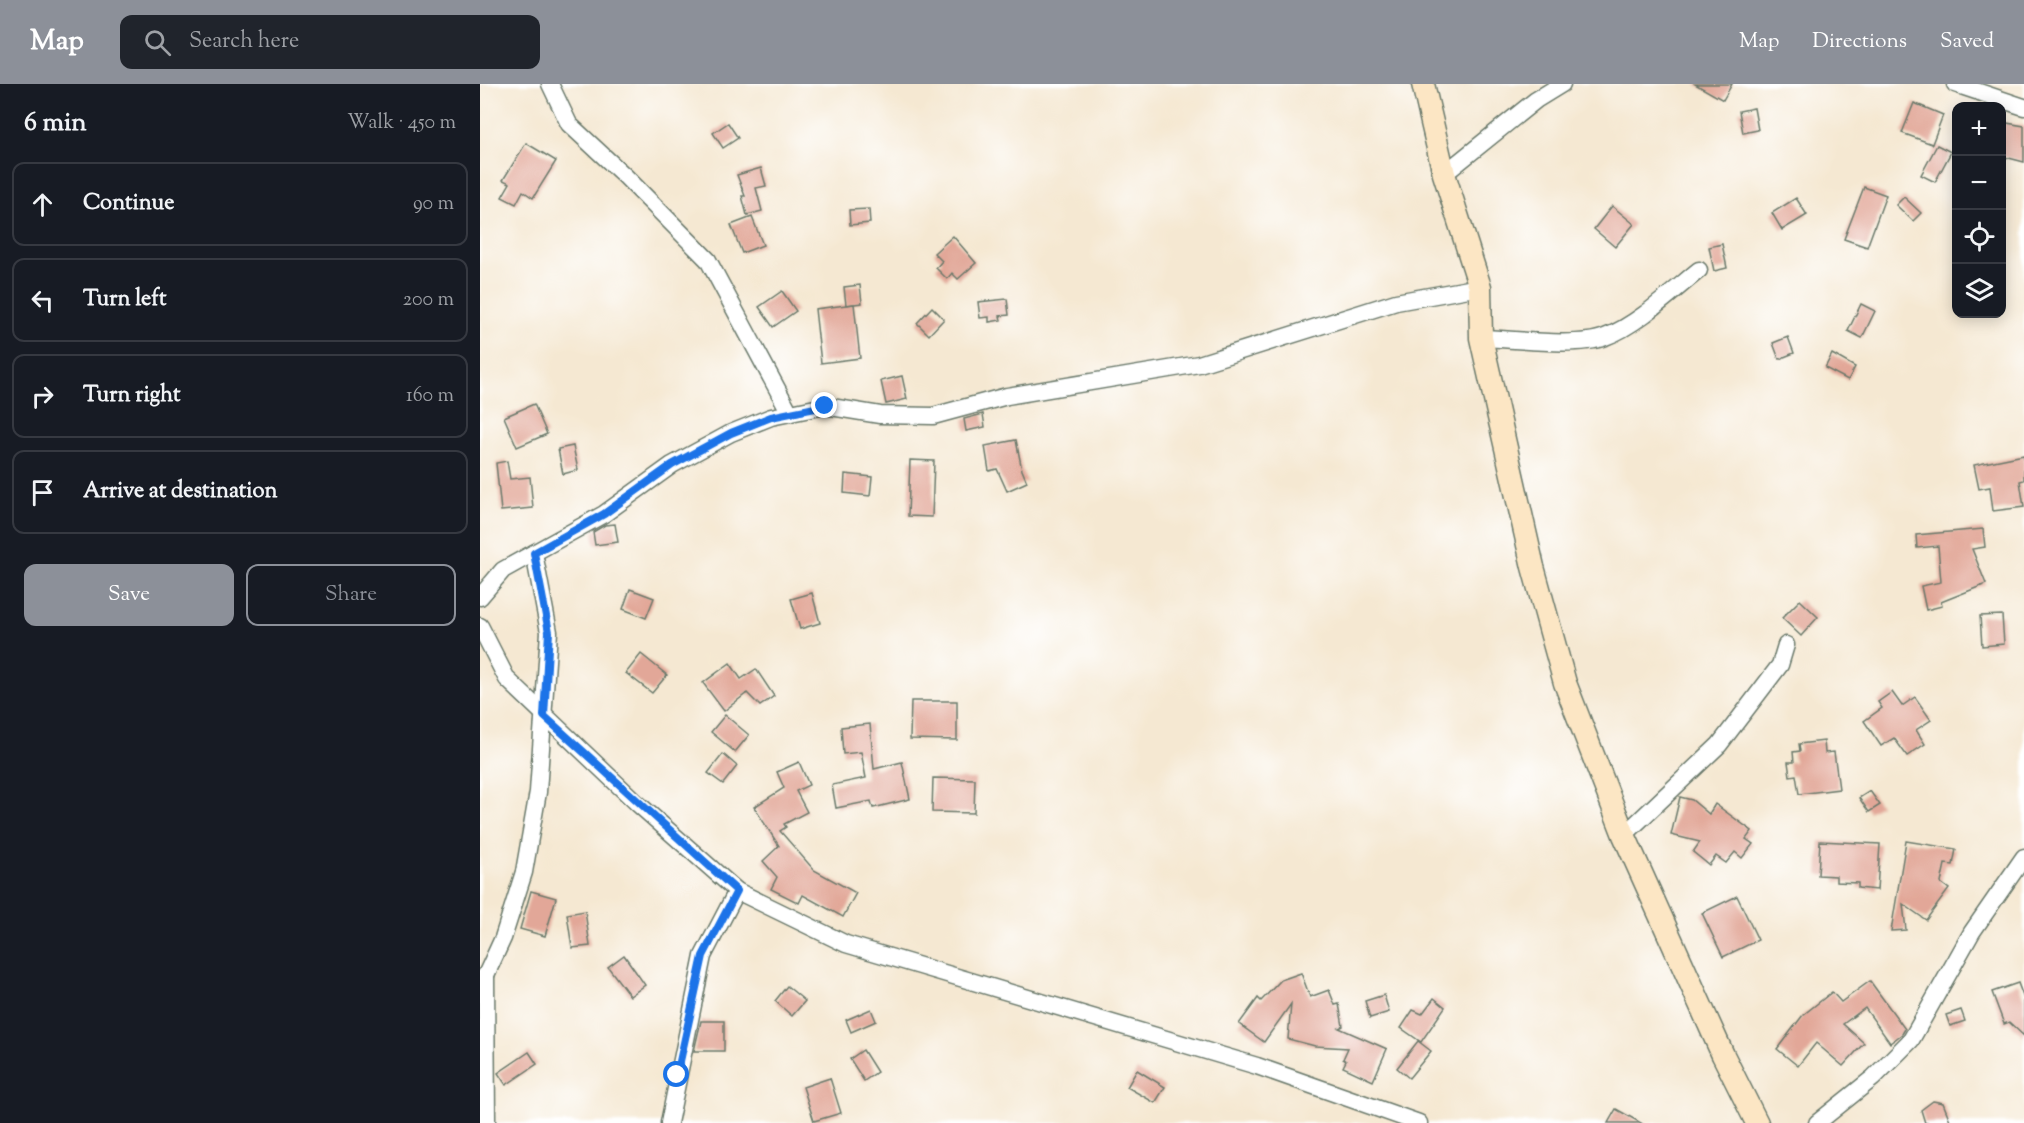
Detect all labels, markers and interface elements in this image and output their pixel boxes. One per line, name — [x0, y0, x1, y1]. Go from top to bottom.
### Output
search box — [120, 15, 540, 69]
text: Map — [30, 22, 84, 62]
icon: search — [141, 26, 174, 59]
text: Search here — [189, 26, 299, 58]
text: Map — [1739, 27, 1779, 57]
text: Directions — [1812, 27, 1907, 57]
text: Saved — [1940, 27, 1994, 57]
map controls — [1952, 102, 2006, 318]
button: + — [1952, 102, 2006, 156]
text: 6 min — [24, 105, 87, 142]
text: Walk · 450 m — [347, 109, 456, 138]
button: − — [1952, 156, 2006, 210]
icon: ahead — [26, 188, 59, 221]
text: Continue — [83, 188, 174, 220]
text: 90 m — [413, 190, 454, 219]
button: locate — [1952, 210, 2006, 264]
button: layers — [1952, 264, 2006, 318]
icon: left — [26, 284, 59, 317]
text: Turn left — [83, 284, 166, 316]
text: 200 m — [403, 286, 454, 315]
icon: right — [26, 380, 59, 413]
text: Turn right — [83, 380, 180, 412]
text: 160 m — [406, 382, 454, 411]
route end — [811, 392, 837, 418]
icon: arrive — [26, 476, 59, 509]
text: Arrive at destination — [83, 476, 278, 508]
button: Save — [24, 564, 234, 626]
button: Share — [246, 564, 456, 626]
route start — [663, 1061, 689, 1087]

